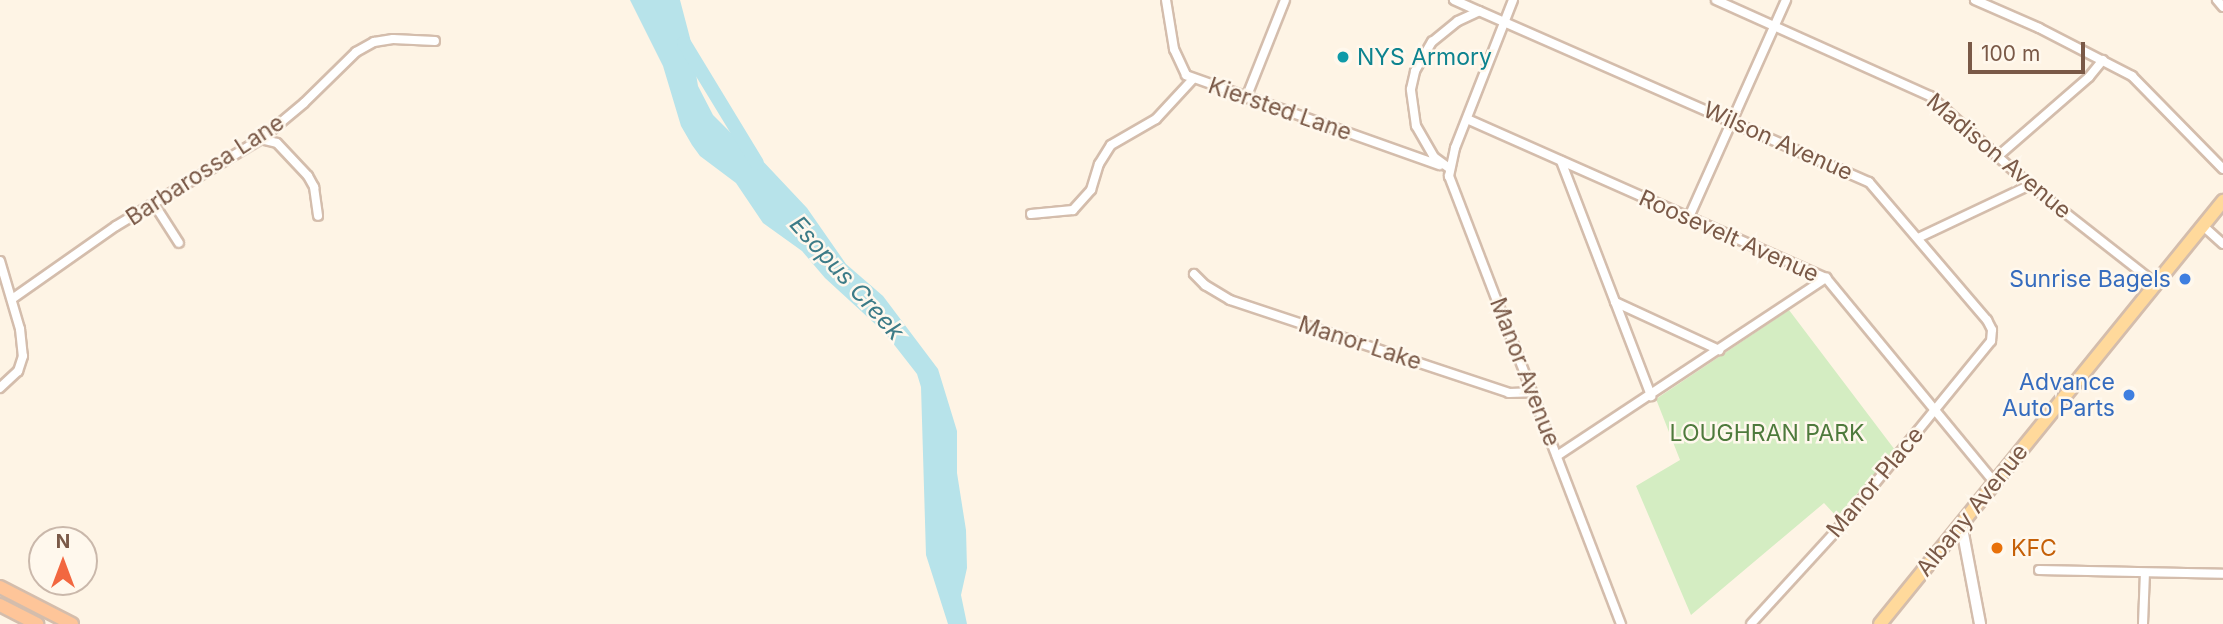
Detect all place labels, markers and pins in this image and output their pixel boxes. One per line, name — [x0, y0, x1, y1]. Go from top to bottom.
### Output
place label: NYS Armory — [1357, 43, 1492, 71]
marker: NYS Armory — [1335, 49, 1351, 65]
place label: Sunrise Bagels — [2009, 265, 2171, 293]
marker: Sunrise Bagels — [2177, 271, 2193, 287]
place label: Advance Auto Parts — [2002, 368, 2115, 422]
marker: Advance Auto Parts — [2121, 387, 2137, 403]
place label: KFC — [2011, 534, 2057, 562]
marker: KFC — [1989, 540, 2005, 556]

